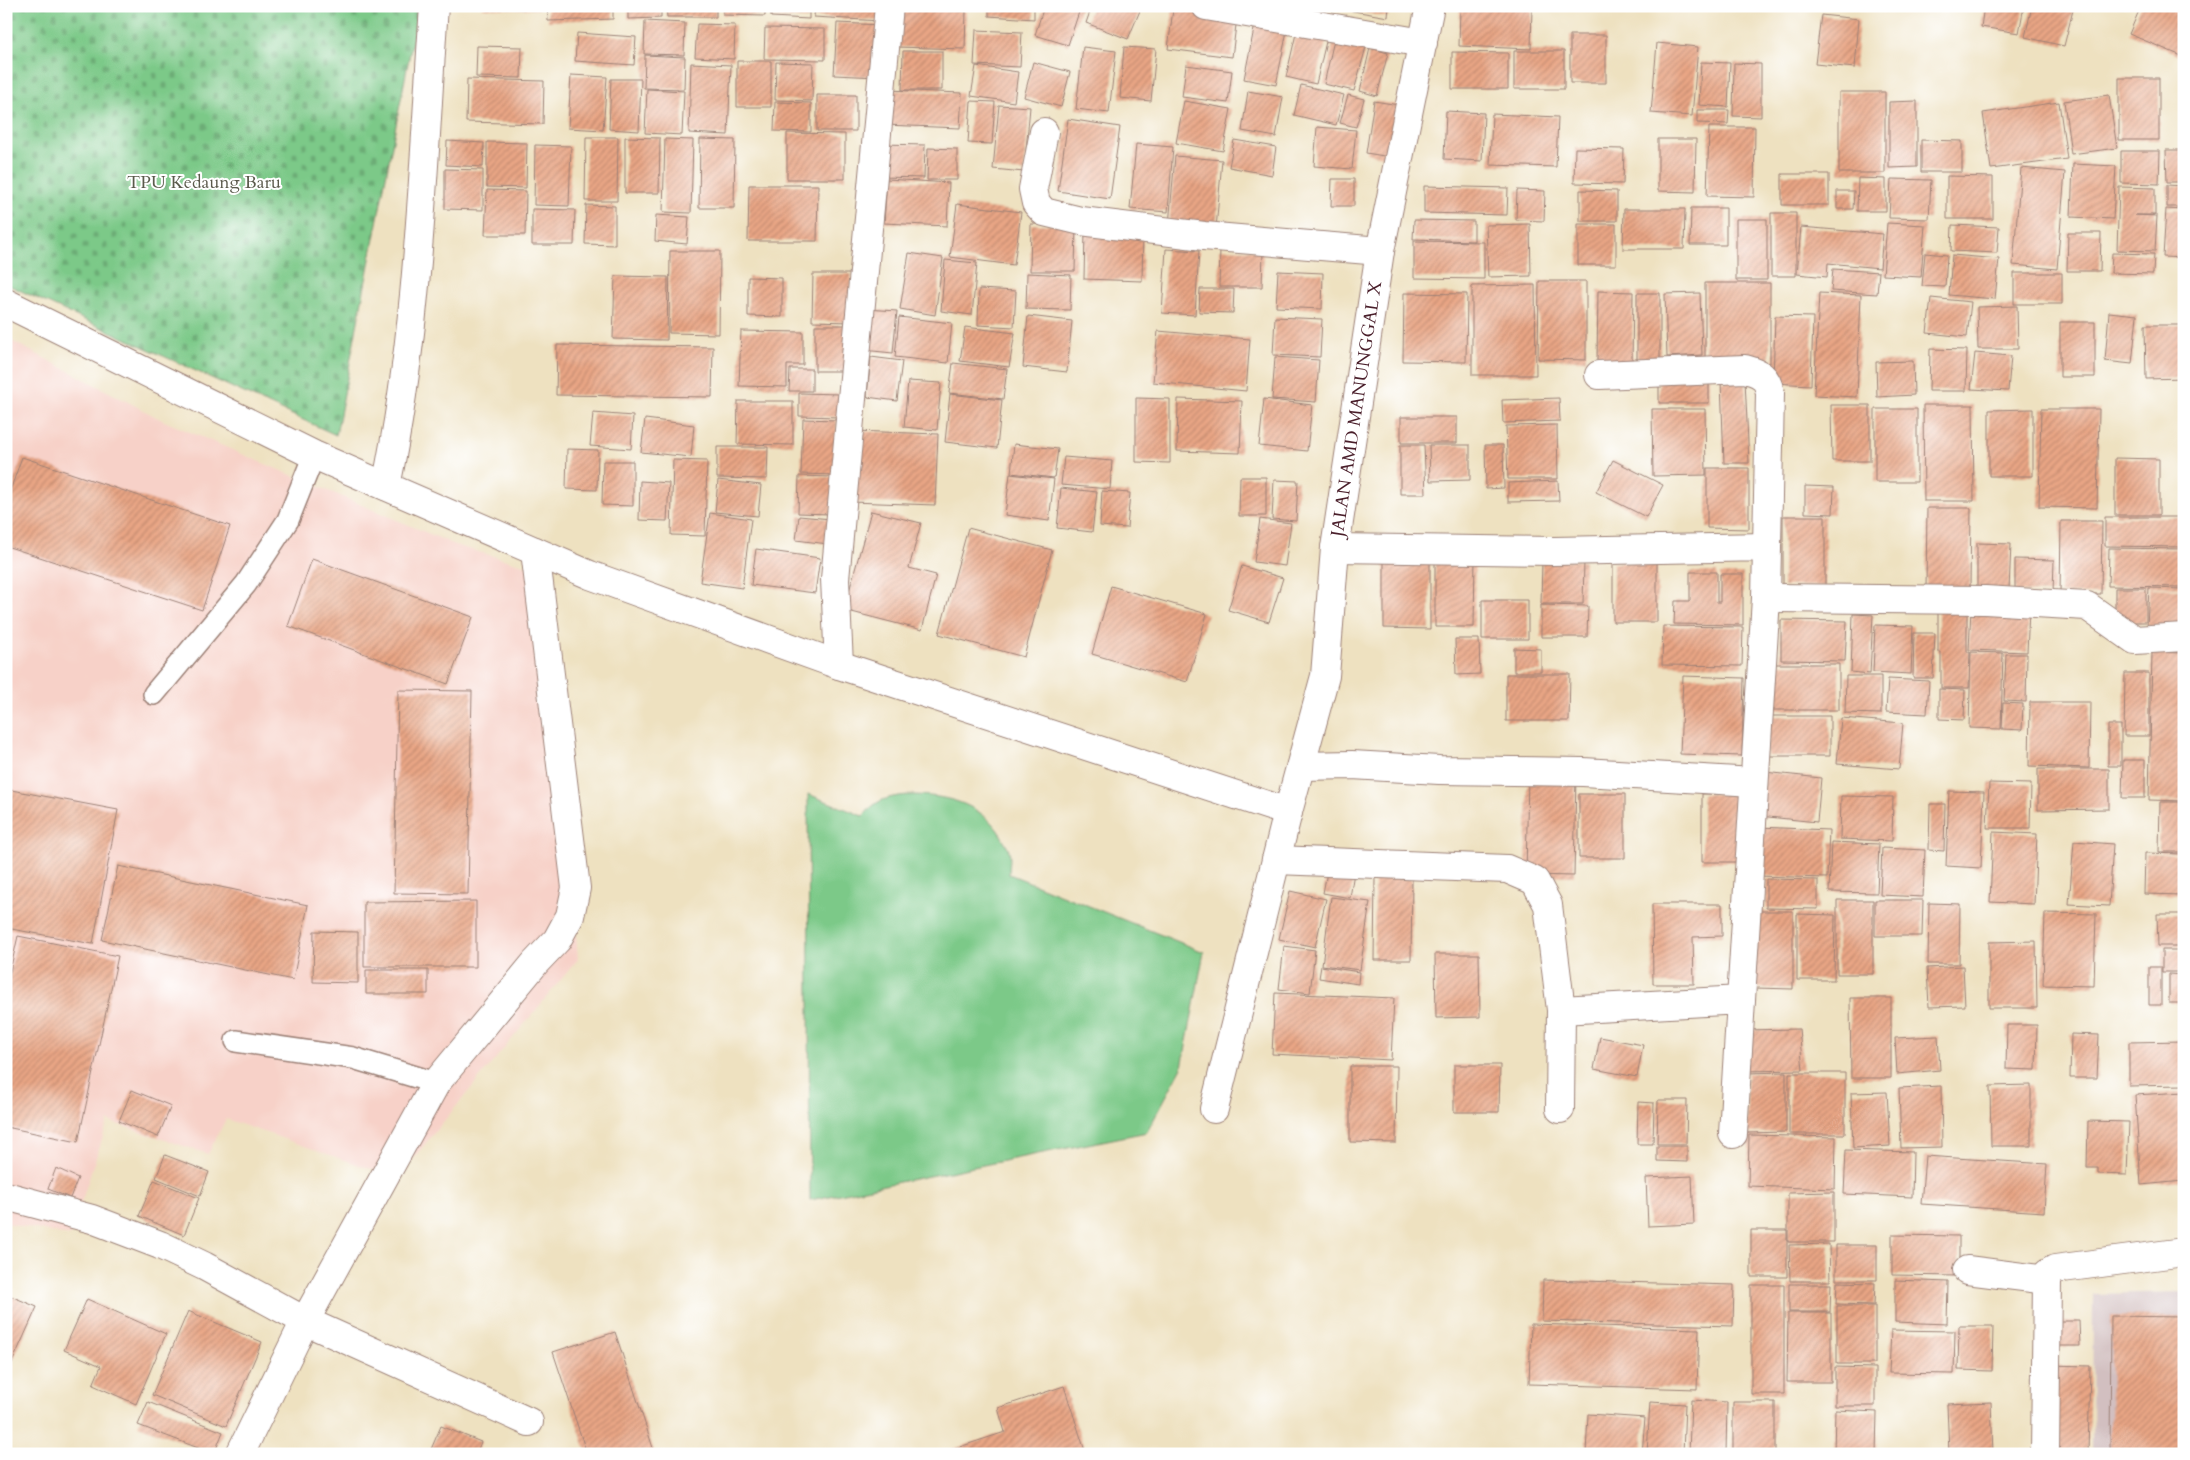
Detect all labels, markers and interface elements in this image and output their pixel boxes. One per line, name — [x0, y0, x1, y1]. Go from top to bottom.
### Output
park label: TPU Kedaung Baru — [127, 170, 281, 195]
street label: JALAN AMD MANUNGGAL X — [1324, 279, 1388, 542]

